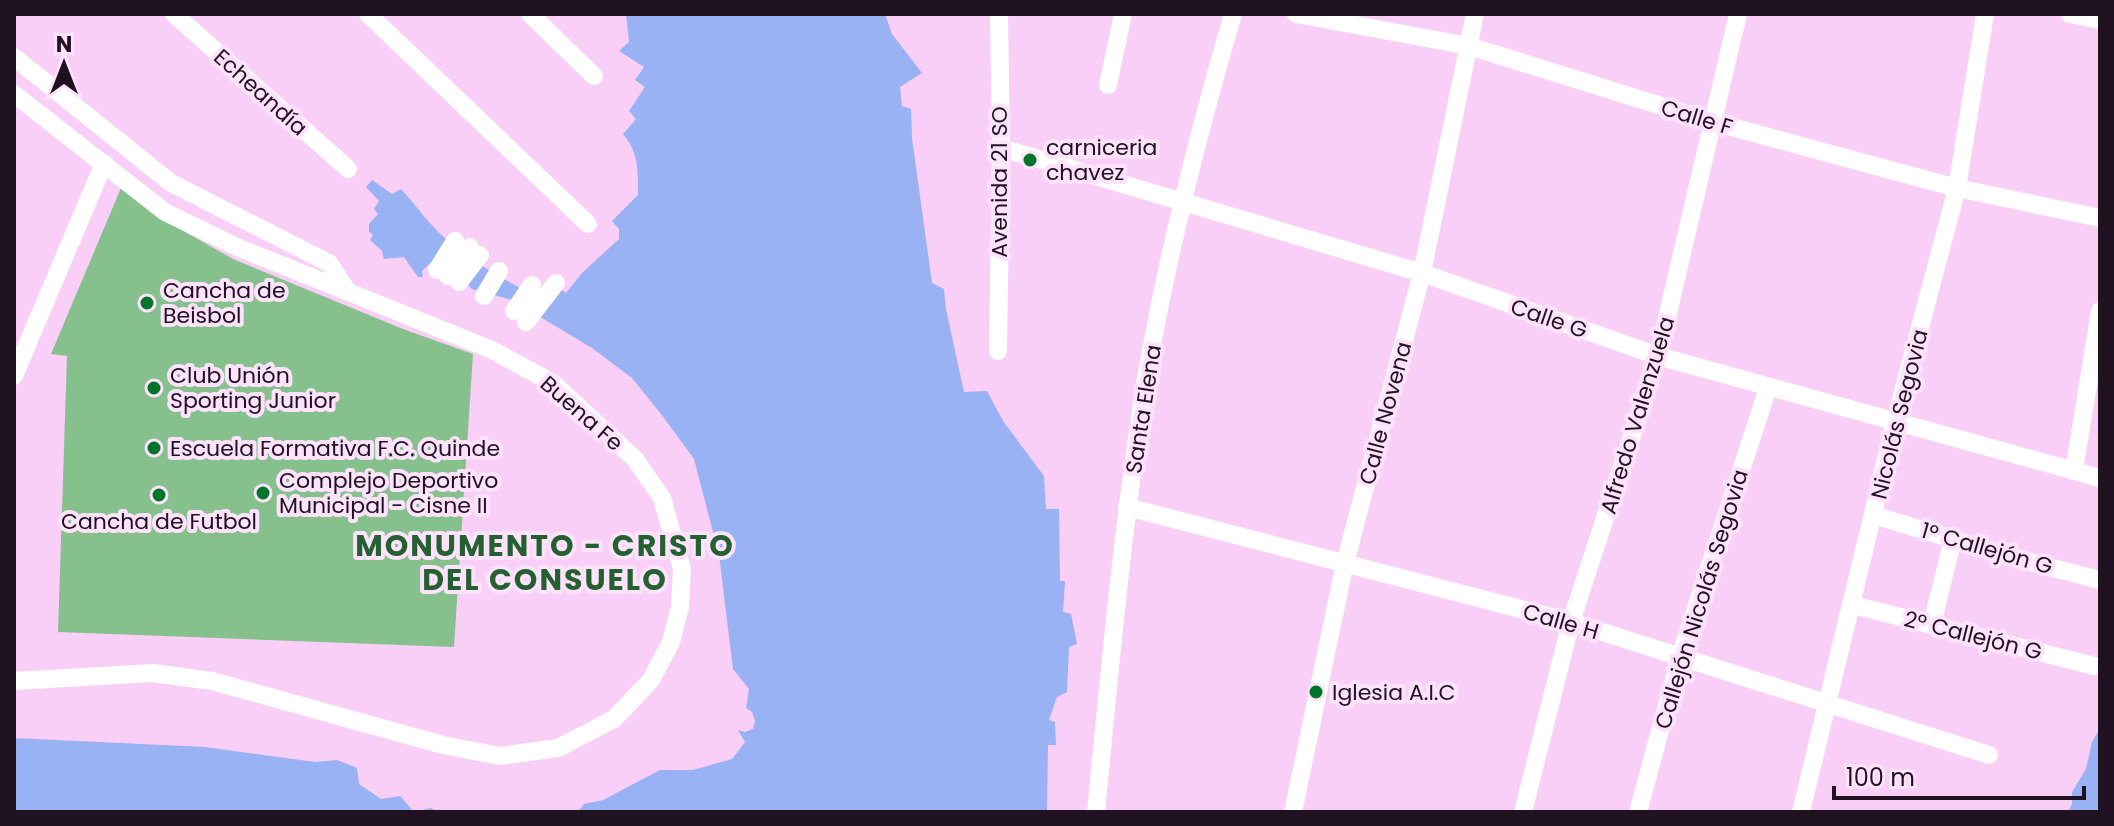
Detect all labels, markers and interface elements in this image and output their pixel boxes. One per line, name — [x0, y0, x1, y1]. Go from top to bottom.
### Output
north arrow — [24, 24, 104, 104]
text: N — [56, 29, 72, 60]
street label: Echeandía — [207, 42, 314, 143]
street label: Calle F — [1657, 92, 1736, 143]
street label: Avenida 21 SO — [984, 106, 1015, 258]
place label: carniceria chavez — [1046, 132, 1157, 188]
marker: carniceria chavez — [1021, 151, 1039, 169]
place label: Cancha de Beisbol — [163, 275, 286, 331]
street label: Calle G — [1506, 291, 1591, 346]
marker: Cancha de Beisbol — [138, 294, 156, 312]
street label: Alfredo Valenzuela — [1593, 313, 1682, 518]
street label: Nicolás Segovia — [1863, 326, 1936, 502]
street label: Calle Novena — [1352, 338, 1419, 488]
street label: Santa Elena — [1118, 342, 1169, 476]
place label: Club Unión Sporting Junior — [170, 360, 336, 416]
street label: Buena Fe — [533, 369, 630, 458]
marker: Club Unión Sporting Junior — [145, 379, 163, 397]
place label: Escuela Formativa F.C. Quinde — [170, 433, 500, 464]
marker: Escuela Formativa F.C. Quinde — [145, 439, 163, 457]
place label: Complejo Deportivo Municipal - Cisne II — [279, 465, 498, 521]
street label: Callejón Nicolás Segovia — [1647, 466, 1756, 733]
marker: Complejo Deportivo Municipal - Cisne II — [254, 484, 272, 502]
marker: Cancha de Futbol — [150, 486, 168, 504]
place label: Cancha de Futbol — [61, 506, 257, 537]
street label: 1º Callejón G — [1917, 515, 2056, 582]
district label: MONUMENTO - CRISTO DEL CONSUELO — [355, 524, 735, 601]
street label: Calle H — [1519, 596, 1602, 647]
street label: 2º Callejón G — [1901, 603, 2045, 668]
place label: Iglesia A.I.C — [1332, 677, 1455, 708]
marker: Iglesia A.I.C — [1307, 683, 1325, 701]
scale bar — [1834, 750, 2084, 800]
text: 100 m — [1846, 761, 1915, 794]

